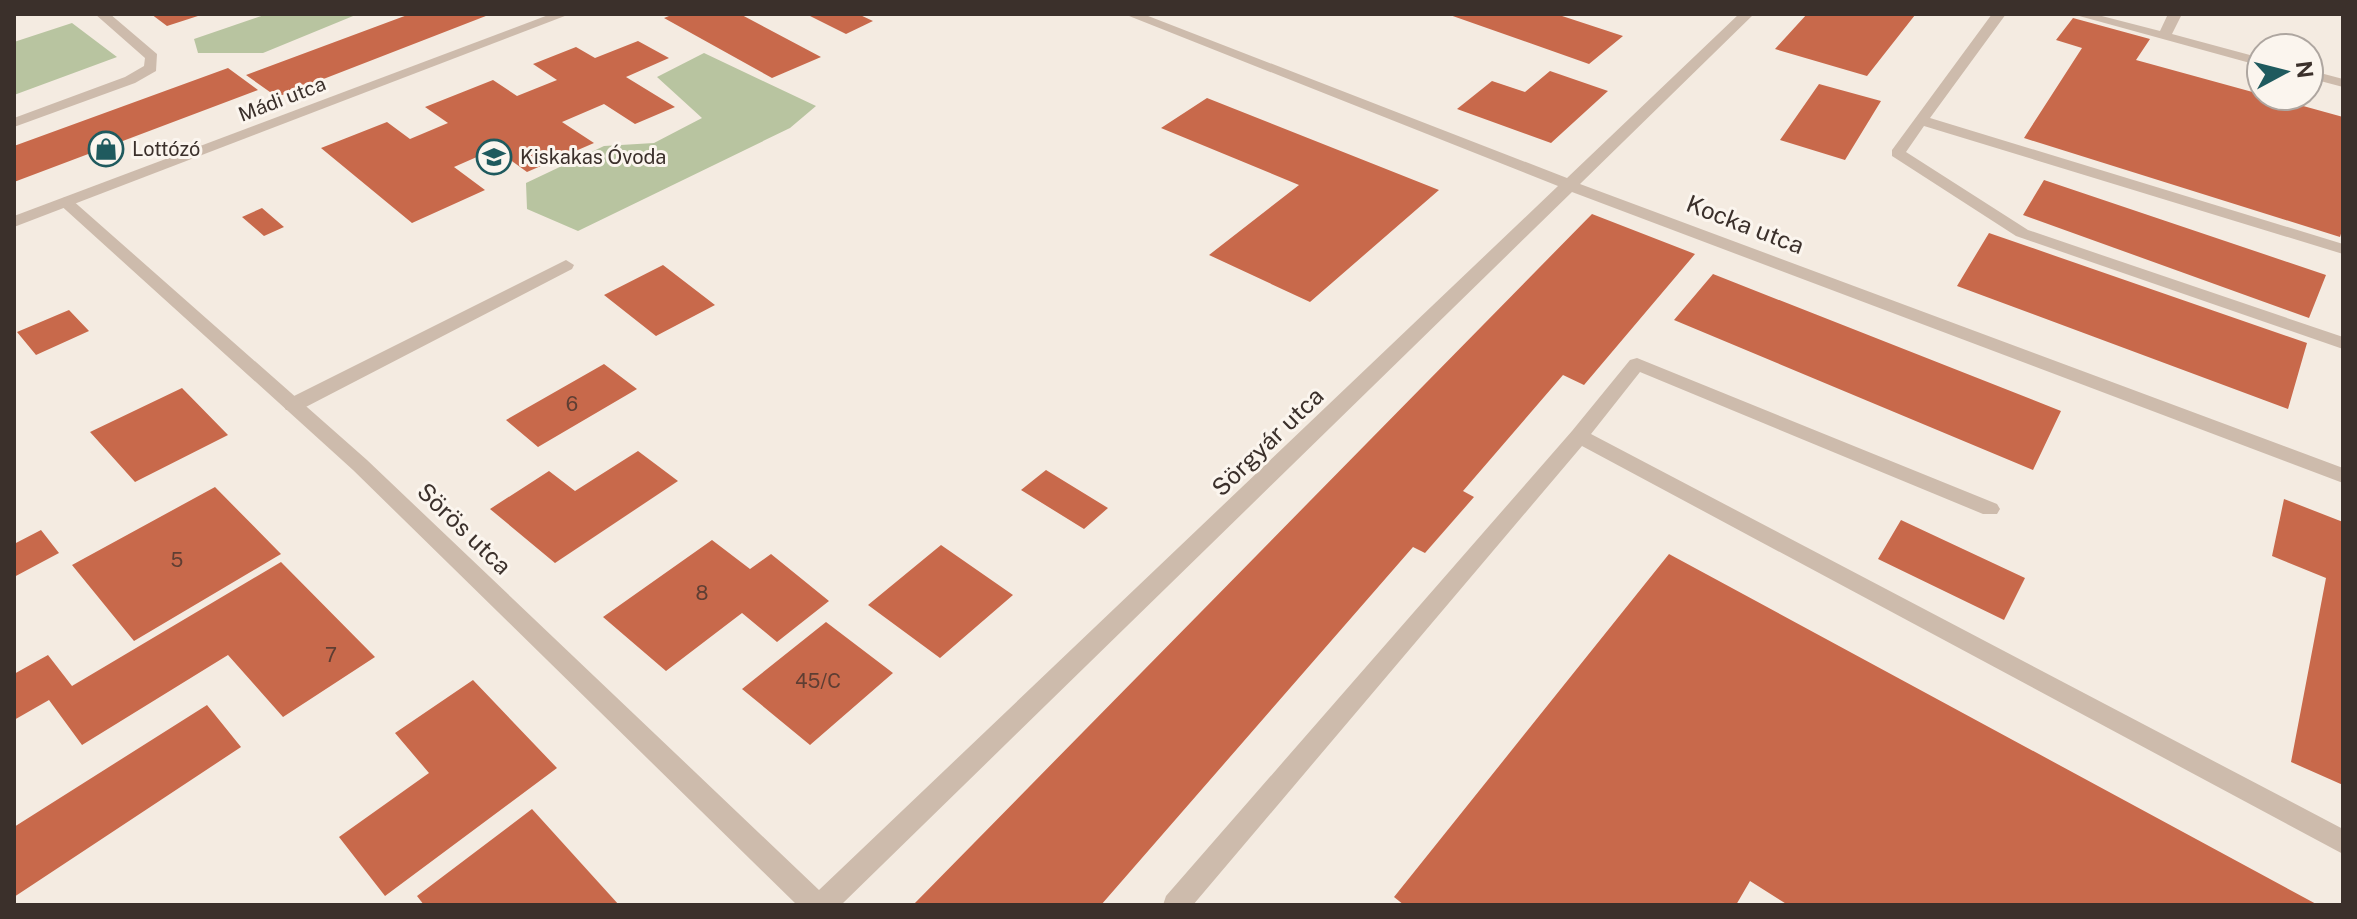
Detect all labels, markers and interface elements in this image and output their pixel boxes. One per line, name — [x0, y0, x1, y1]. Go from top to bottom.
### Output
north arrow — [2245, 32, 2325, 112]
text: N — [2291, 59, 2319, 80]
street label: Mádi utca — [235, 71, 329, 127]
shop icon: Lottózó — [87, 130, 125, 168]
place label: Lottózó — [132, 137, 200, 161]
school or university icon: Kiskakas Óvoda — [475, 138, 513, 176]
place label: Kiskakas Óvoda — [520, 144, 666, 169]
street label: Kocka utca — [1683, 189, 1808, 259]
street label: Sörgyár utca — [1206, 381, 1329, 501]
house number: 6 — [566, 392, 578, 416]
street label: Sörös utca — [412, 477, 517, 580]
house number: 5 — [171, 548, 183, 572]
house number: 8 — [696, 581, 708, 605]
house number: 7 — [325, 643, 337, 667]
house number: 45/C — [795, 669, 841, 693]

